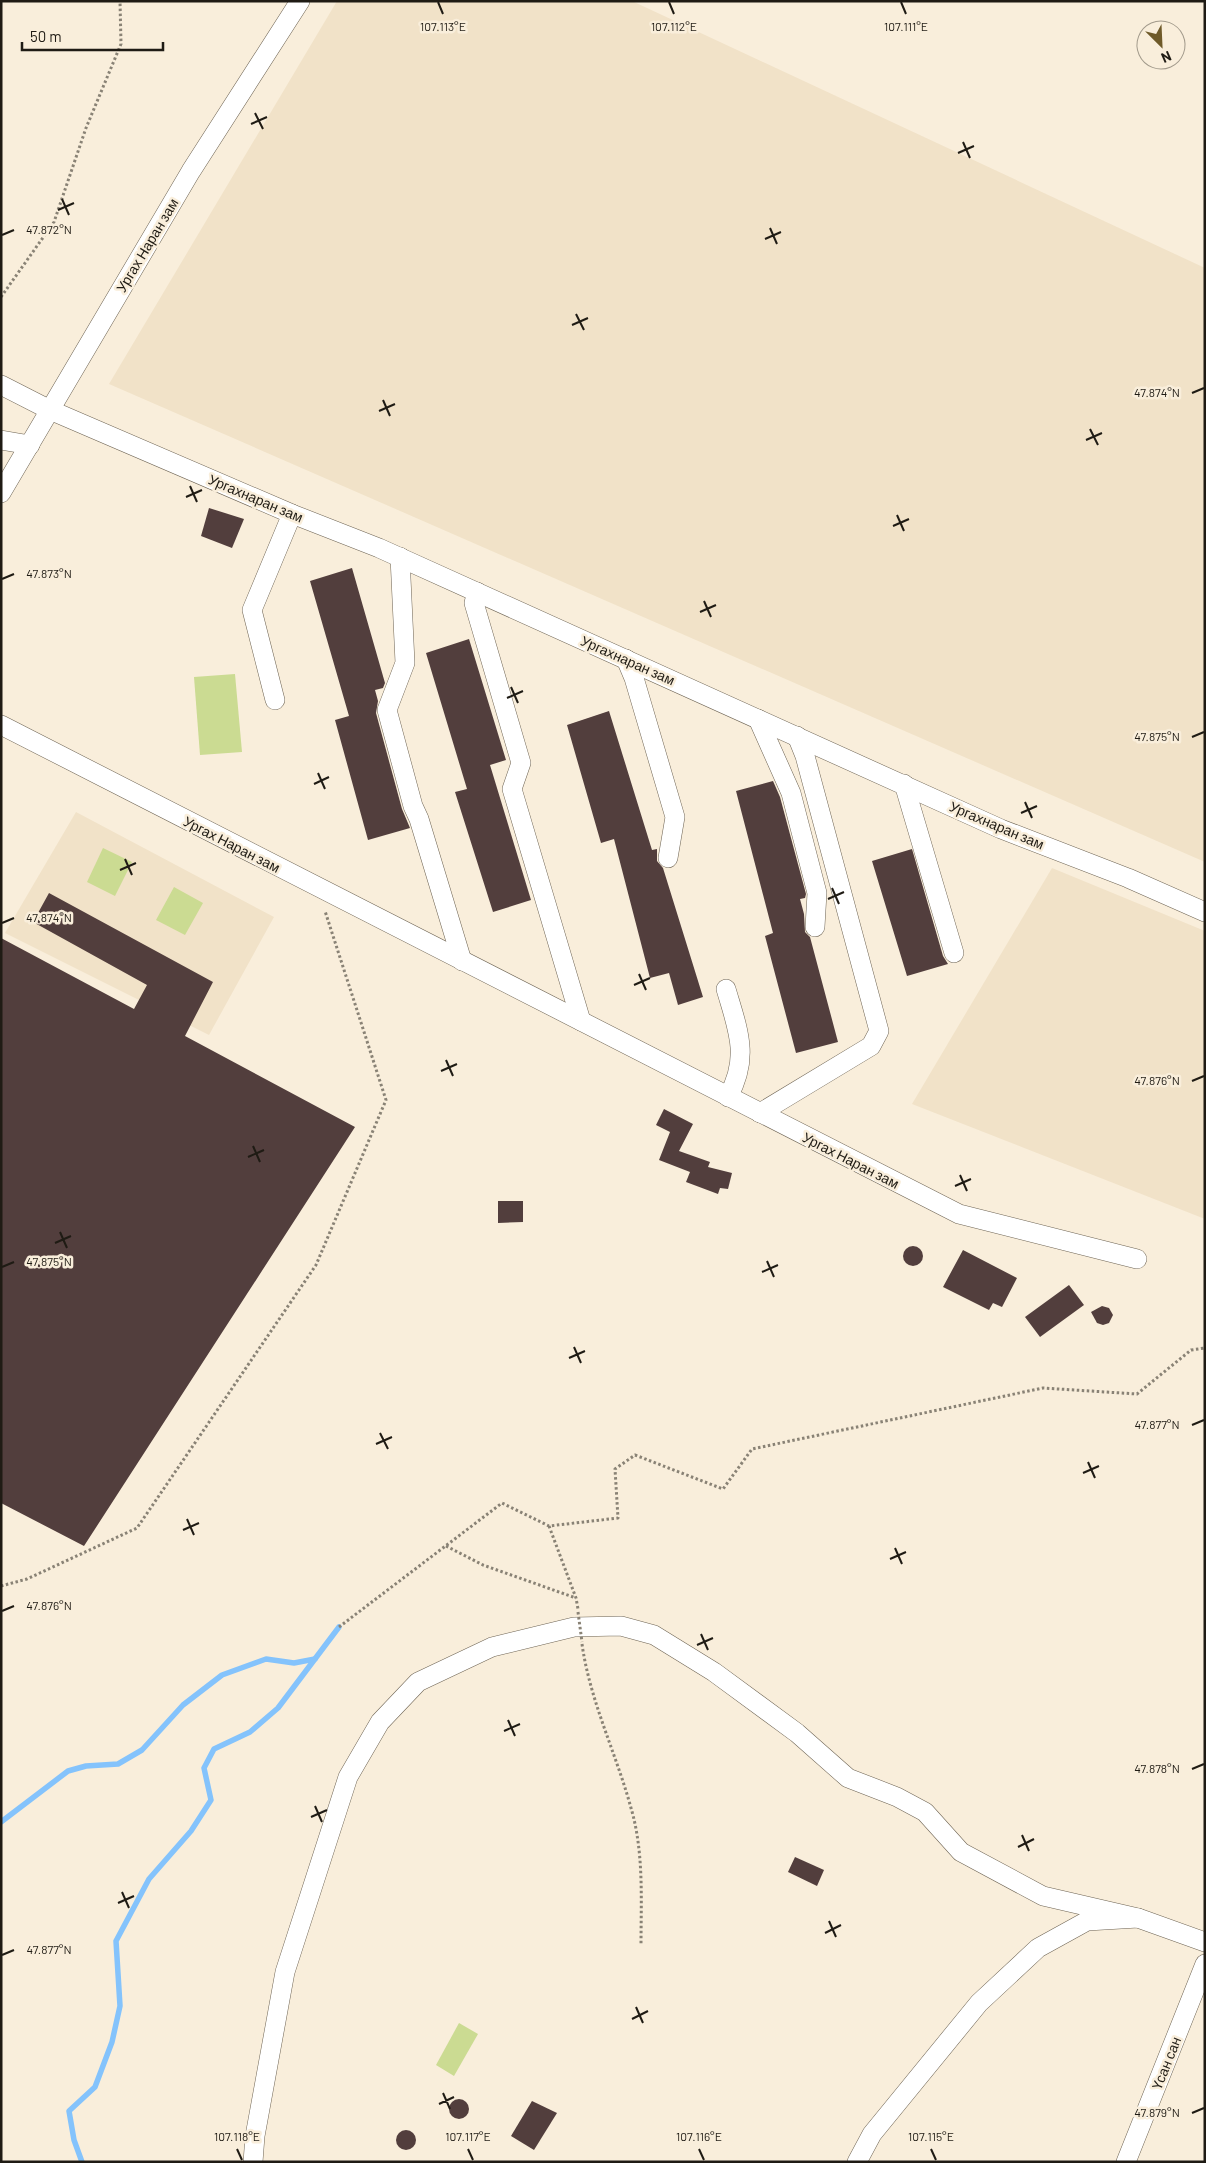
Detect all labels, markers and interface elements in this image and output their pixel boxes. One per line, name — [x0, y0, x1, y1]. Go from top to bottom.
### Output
text: 107.113°E — [420, 19, 466, 33]
text: 107.112°E — [651, 19, 697, 33]
text: 107.111°E — [884, 19, 928, 33]
scale bar — [22, 20, 164, 52]
north arrow — [1136, 20, 1186, 70]
text: 50 m — [30, 27, 62, 45]
text: N — [1159, 48, 1174, 67]
street label: Ургах Наран зам — [112, 195, 182, 295]
text: 47.872°N — [26, 222, 72, 236]
text: 47.874°N — [1134, 385, 1180, 399]
street label: Ургахнаран зам — [206, 470, 306, 526]
text: 47.873°N — [26, 566, 72, 580]
street label: Ургахнаран зам — [578, 632, 678, 688]
text: 47.875°N — [1134, 729, 1180, 743]
street label: Ургахнаран зам — [947, 797, 1047, 853]
street label: Ургах Наран зам — [181, 812, 283, 876]
text: 47.874°N — [26, 910, 72, 924]
text: 47.876°N — [1134, 1073, 1180, 1087]
street label: Ургах Наран зам — [800, 1128, 902, 1192]
text: 47.875°N — [26, 1254, 72, 1268]
text: 47.877°N — [1134, 1417, 1180, 1431]
text: 47.876°N — [26, 1598, 72, 1612]
text: 47.878°N — [1134, 1761, 1180, 1775]
text: 47.877°N — [26, 1942, 72, 1956]
street label: Үсан сан — [1148, 2034, 1184, 2092]
text: 47.879°N — [1134, 2105, 1180, 2119]
text: 107.118°E — [214, 2129, 260, 2143]
text: 107.117°E — [445, 2129, 491, 2143]
text: 107.116°E — [676, 2129, 722, 2143]
text: 107.115°E — [908, 2129, 954, 2143]

